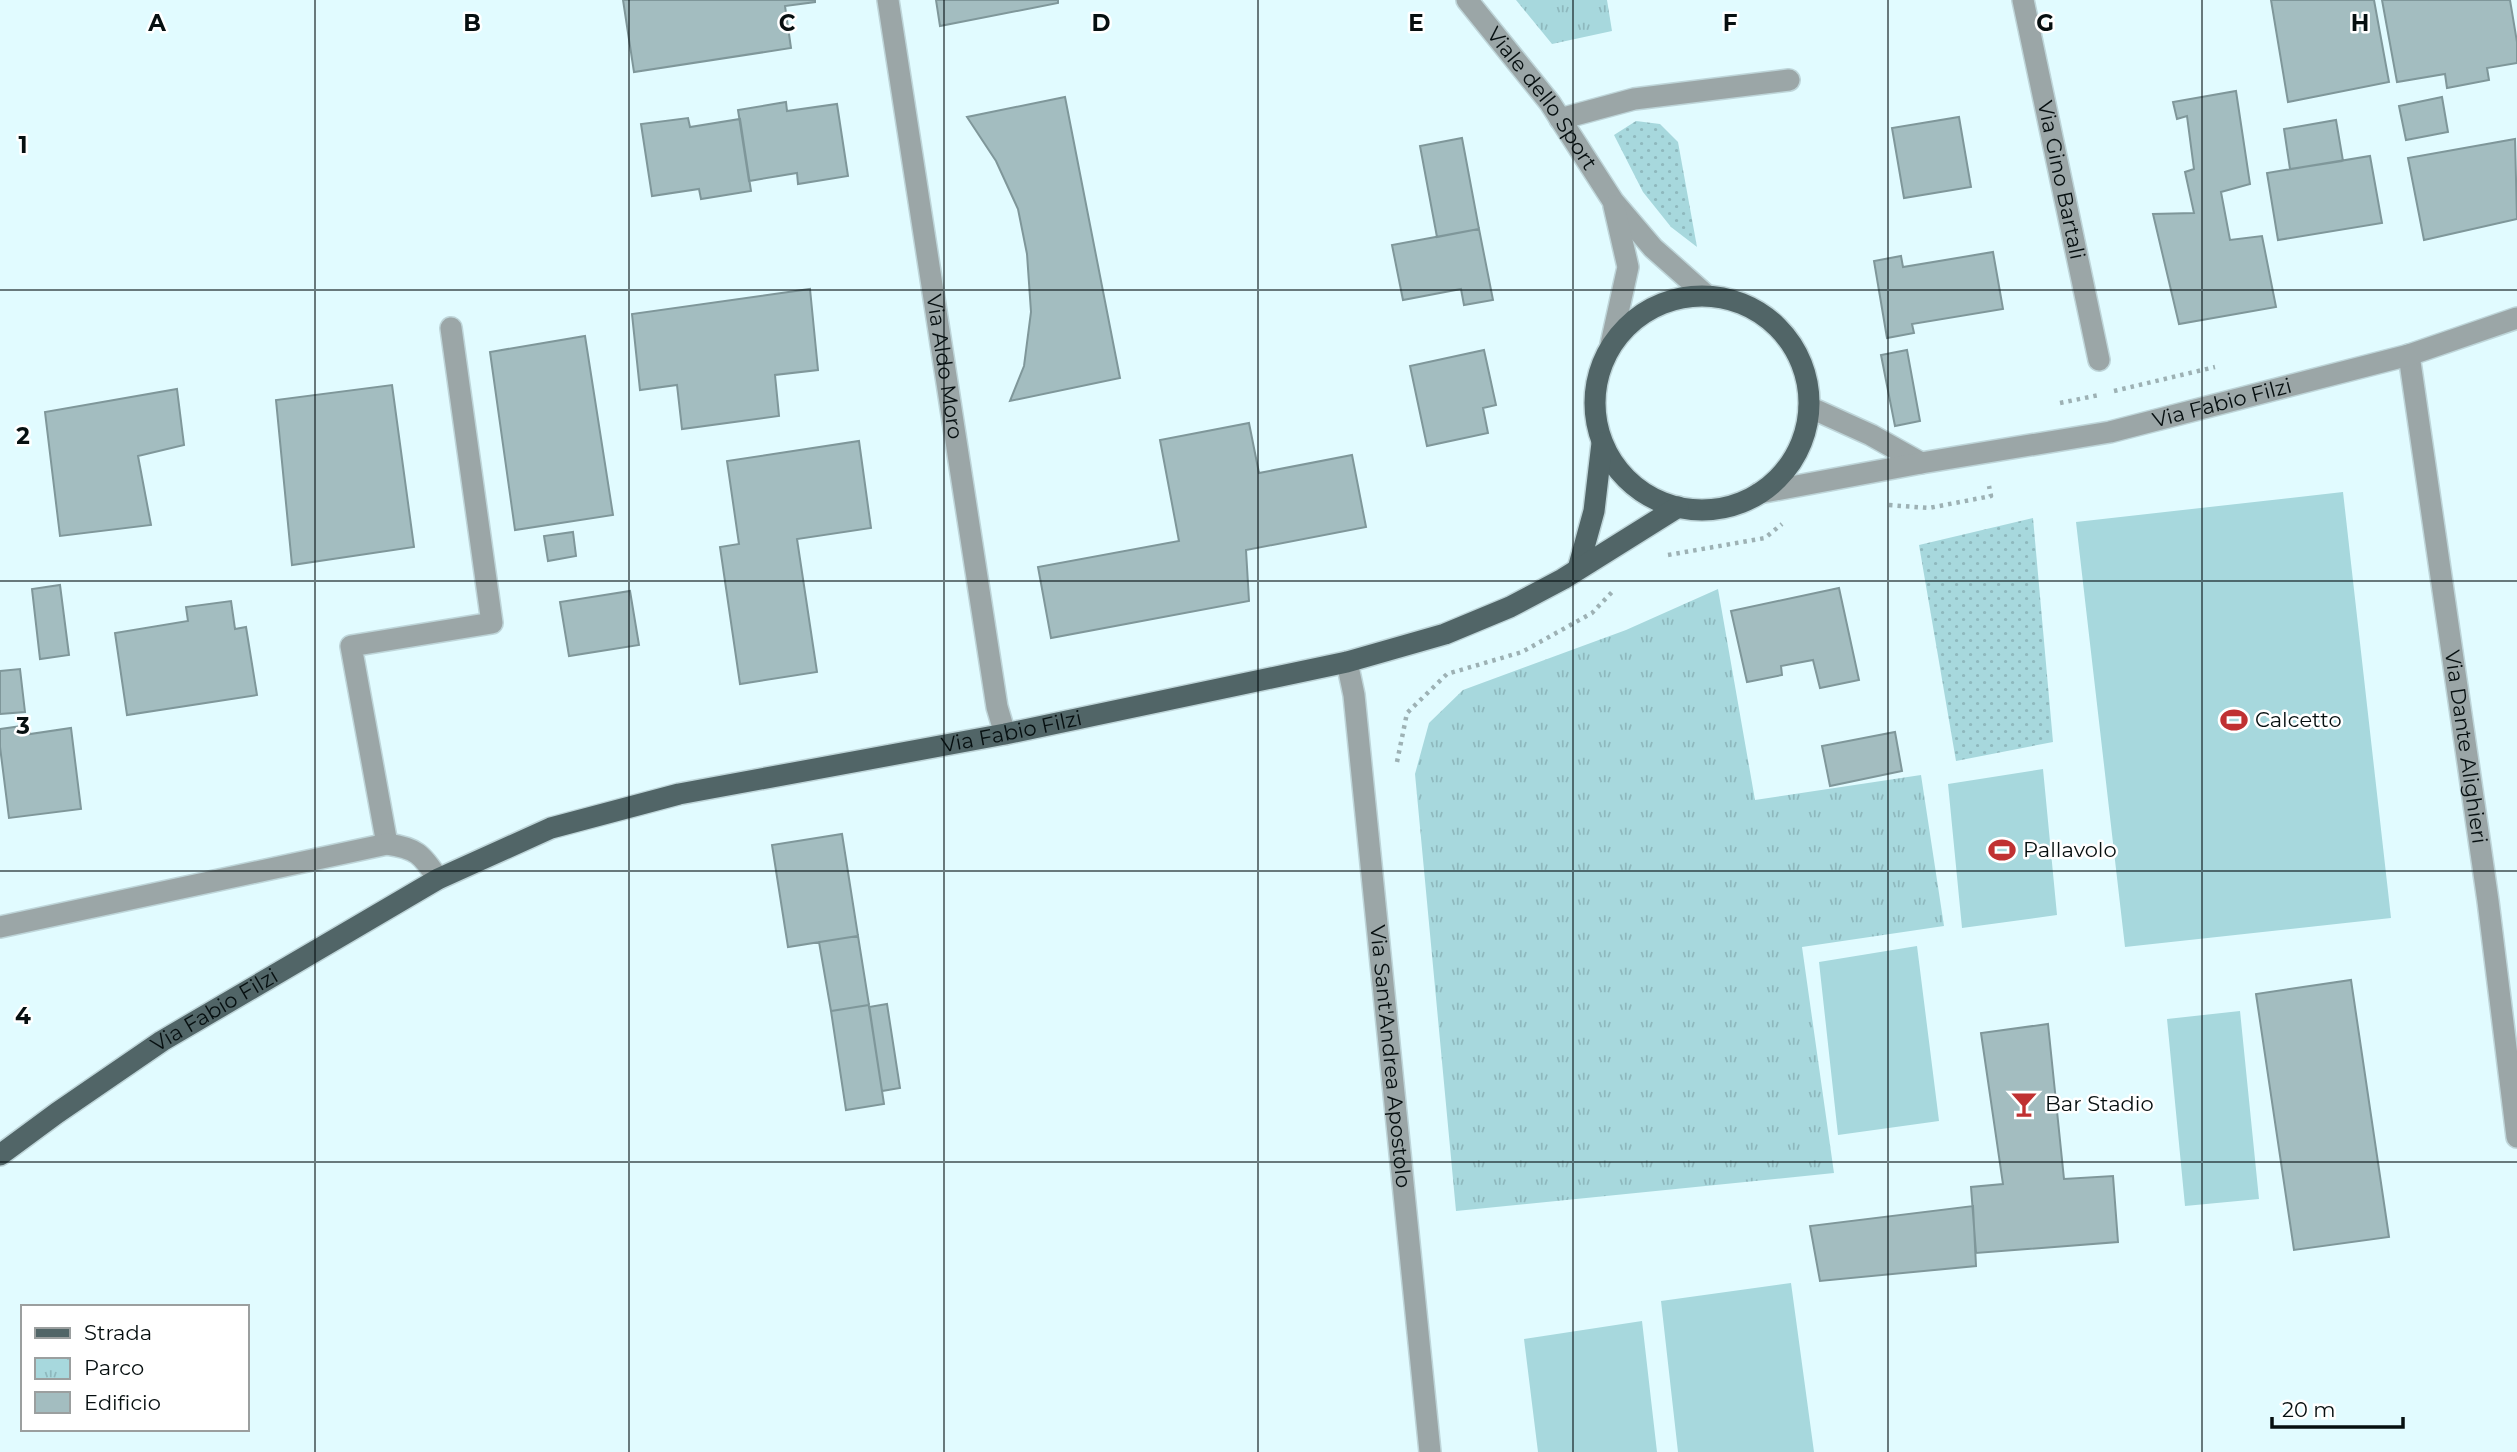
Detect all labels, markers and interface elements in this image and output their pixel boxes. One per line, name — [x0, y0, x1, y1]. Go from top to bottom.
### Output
text: A — [147, 9, 166, 37]
text: B — [463, 9, 481, 37]
text: C — [779, 9, 796, 37]
text: D — [1092, 9, 1111, 37]
text: E — [1408, 9, 1424, 37]
text: F — [1723, 9, 1738, 37]
text: G — [2036, 9, 2054, 37]
text: H — [2351, 9, 2369, 37]
street label: Viale dello Sport — [1482, 22, 1603, 174]
street label: Via Gino Bartali — [2033, 98, 2090, 261]
text: 1 — [18, 131, 28, 159]
street label: Via Aldo Moro — [922, 293, 969, 441]
street label: Via Fabio Filzi — [2150, 373, 2294, 433]
text: 2 — [16, 422, 30, 450]
street label: Via Dante Alighieri — [2440, 648, 2493, 845]
street label: Via Fabio Filzi — [939, 705, 1084, 757]
sports icon: Calcetto — [2219, 705, 2249, 735]
place label: Calcetto — [2255, 707, 2342, 732]
text: 3 — [15, 712, 30, 740]
sports icon: Pallavolo — [1987, 835, 2017, 865]
place label: Pallavolo — [2023, 837, 2117, 862]
street label: Via Sant'Andrea Apostolo — [1365, 924, 1416, 1189]
street label: Via Fabio Filzi — [146, 963, 282, 1057]
text: 4 — [15, 1002, 31, 1030]
bar icon: Bar Stadio — [2009, 1089, 2039, 1119]
place label: Bar Stadio — [2045, 1091, 2154, 1116]
legend — [21, 1305, 248, 1431]
text: Strada — [84, 1320, 152, 1345]
text: Parco — [84, 1355, 144, 1380]
scale bar — [2272, 1386, 2403, 1430]
text: Edificio — [84, 1390, 161, 1415]
text: 20 m — [2282, 1397, 2336, 1422]

